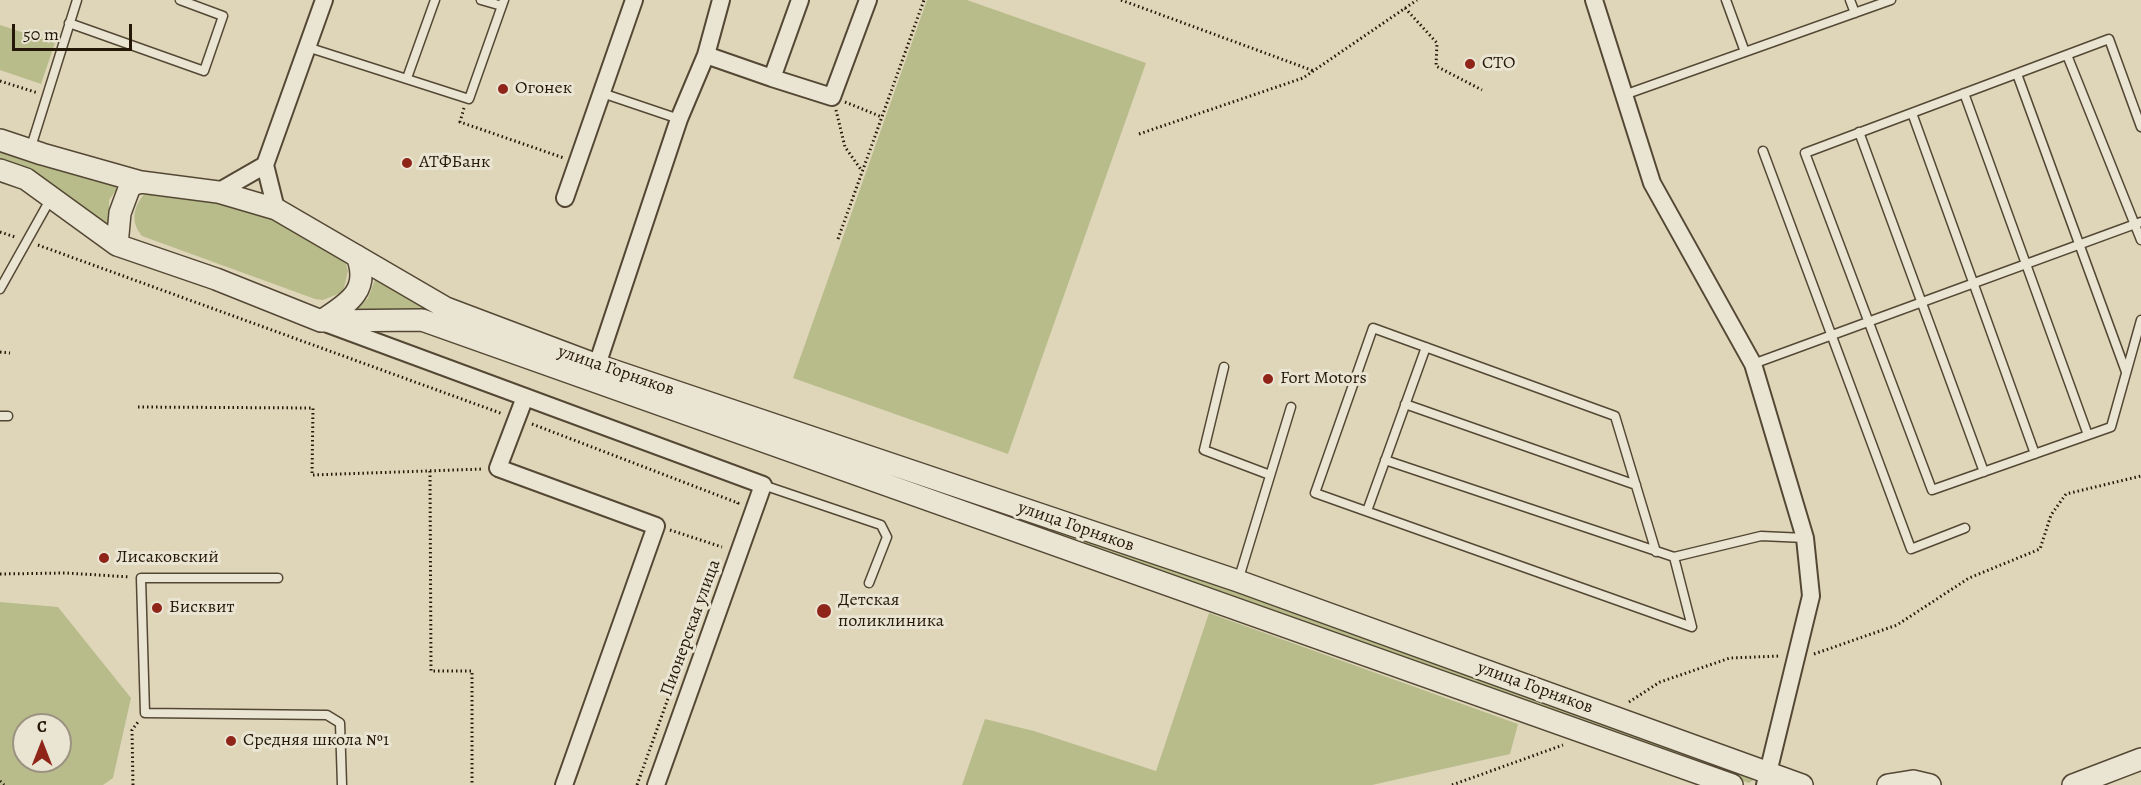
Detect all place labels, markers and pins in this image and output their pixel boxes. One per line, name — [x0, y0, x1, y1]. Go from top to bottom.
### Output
place label: СТО — [1482, 53, 1515, 75]
marker: СТО — [1463, 57, 1477, 71]
place label: Огонек — [515, 78, 572, 100]
marker: Огонек — [496, 82, 510, 96]
place label: АТФБанк — [419, 152, 490, 174]
marker: АТФБанк — [400, 156, 414, 170]
place label: Fort Motors — [1280, 368, 1367, 390]
marker: Fort Motors — [1261, 372, 1275, 386]
place label: Лисаковский — [116, 547, 219, 569]
marker: Лисаковский — [97, 551, 111, 565]
place label: Детская поликлиника — [838, 590, 944, 632]
place label: Бисквит — [169, 597, 235, 619]
marker: Бисквит — [150, 601, 164, 615]
marker: Детская поликлиника — [815, 602, 833, 620]
place label: Средняя школа №1 — [243, 730, 389, 752]
marker: Средняя школа №1 — [224, 734, 238, 748]

